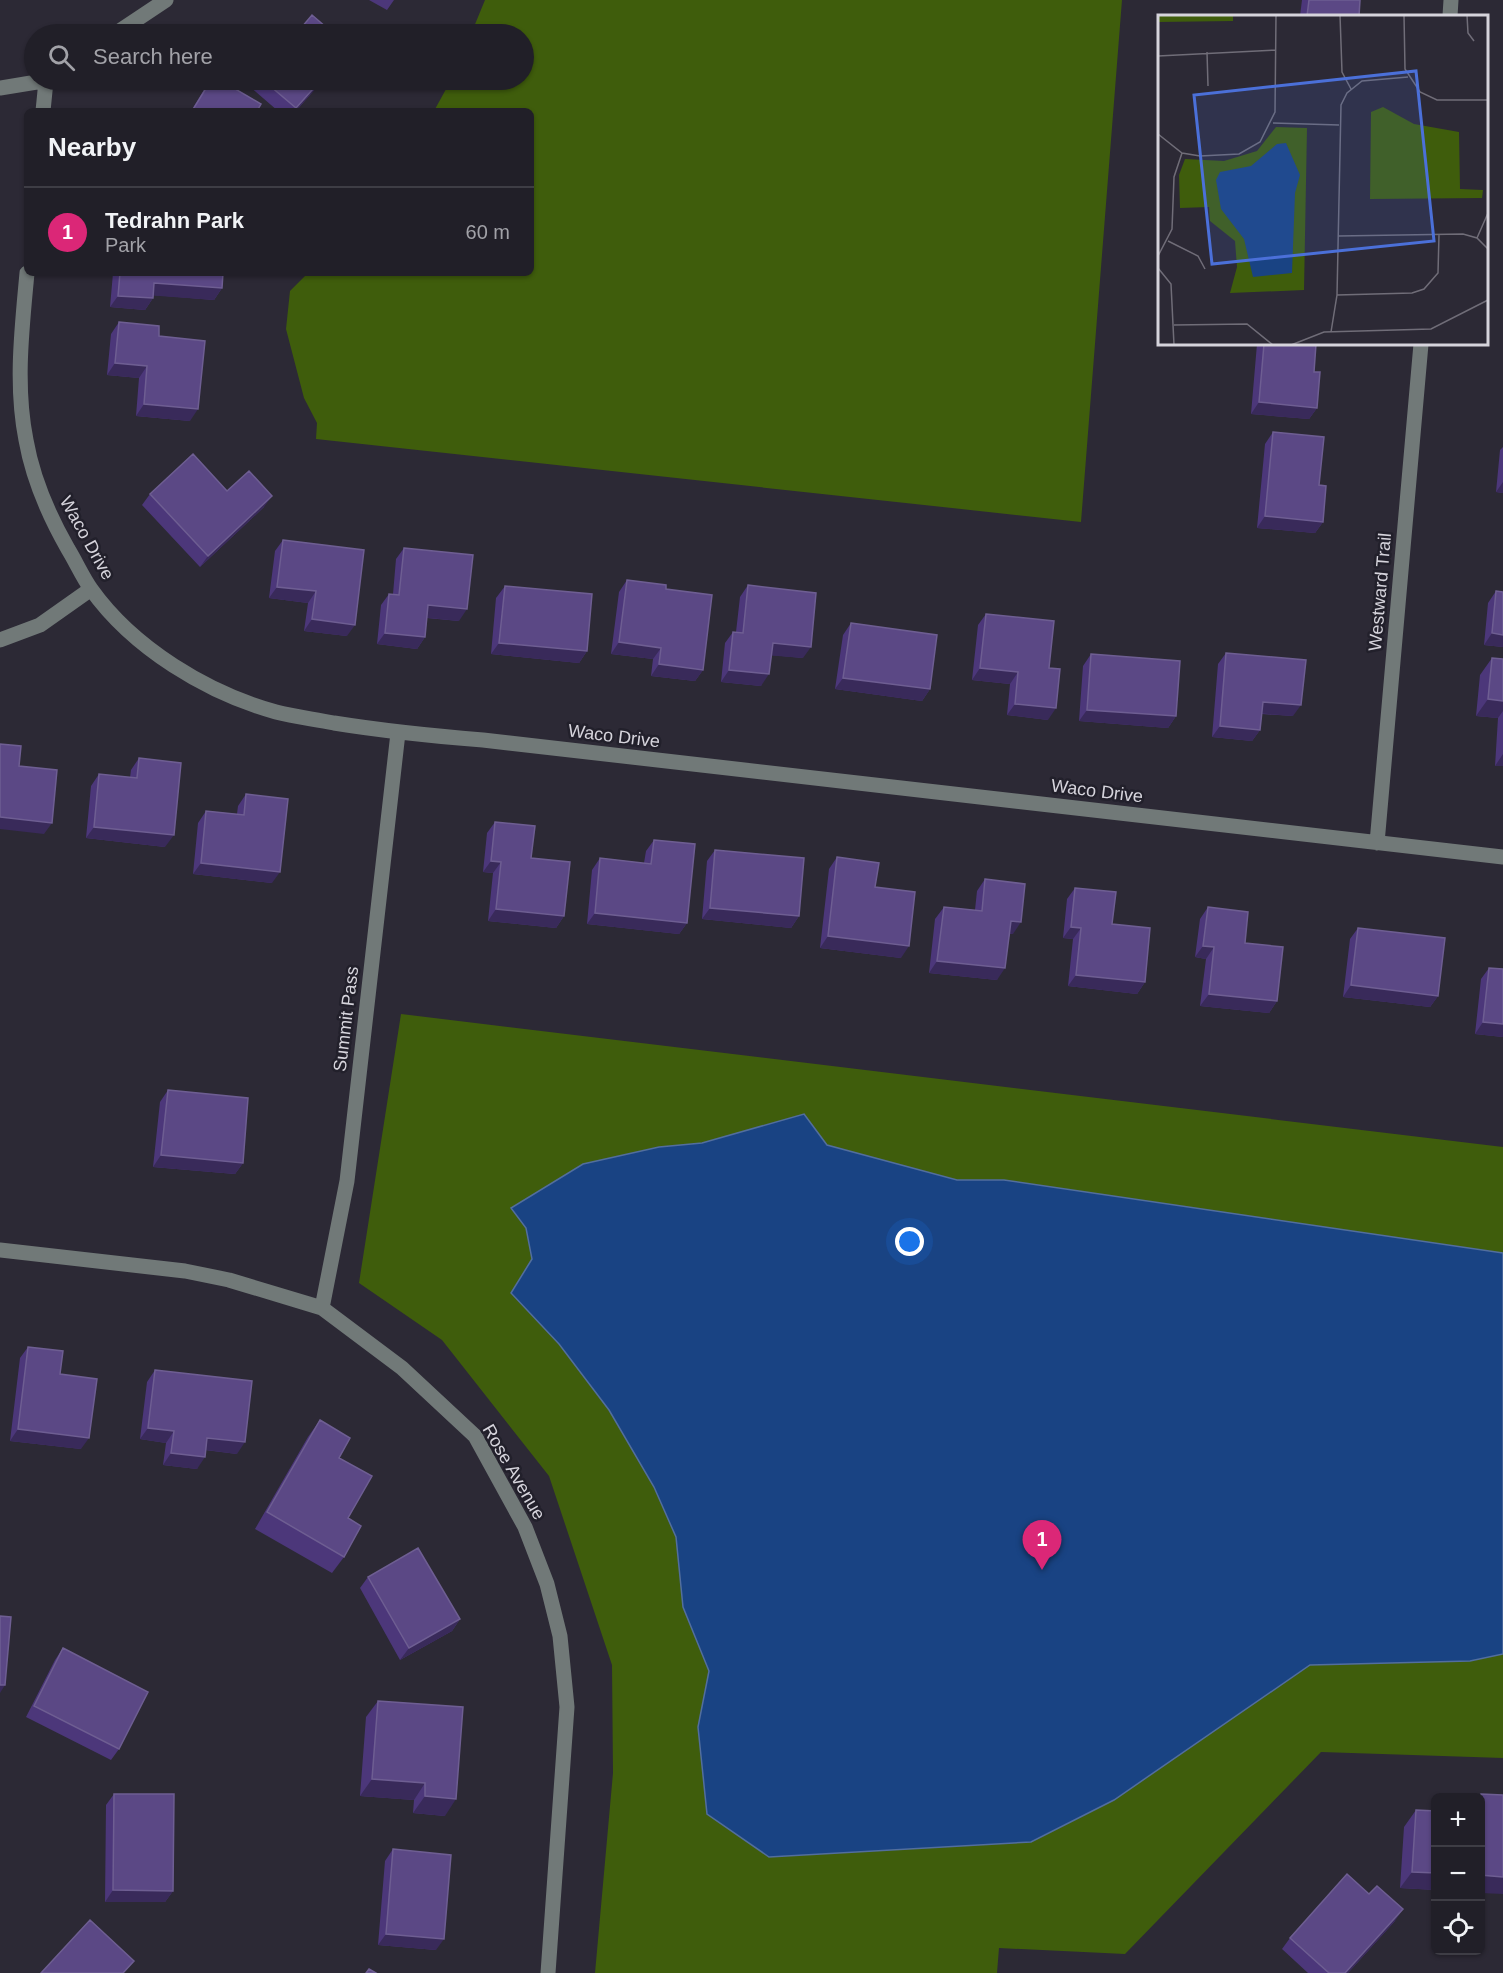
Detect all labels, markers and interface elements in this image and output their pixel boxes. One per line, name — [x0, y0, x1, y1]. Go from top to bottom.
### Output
inset map — [1158, 15, 1488, 345]
search box — [24, 24, 534, 90]
icon: search — [45, 41, 78, 74]
text: Search here — [93, 44, 213, 69]
text: Nearby — [48, 132, 136, 162]
text: Tedrahn Park — [105, 208, 244, 233]
text: 1 — [62, 221, 73, 243]
text: 60 m — [466, 221, 510, 243]
text: Park — [105, 234, 146, 256]
street label: Waco Drive — [56, 493, 118, 583]
street label: Westward Trail — [1365, 532, 1395, 652]
street label: Waco Drive — [567, 720, 661, 752]
street label: Waco Drive — [1050, 775, 1144, 807]
street label: Summit Pass — [330, 965, 362, 1073]
your location — [895, 1227, 924, 1256]
street label: Rose Avenue — [479, 1421, 549, 1523]
pin: 1 — [1022, 1520, 1062, 1570]
map controls — [1431, 1793, 1485, 1955]
button: + — [1431, 1793, 1485, 1847]
button: − — [1431, 1847, 1485, 1901]
button: locate — [1431, 1901, 1485, 1955]

